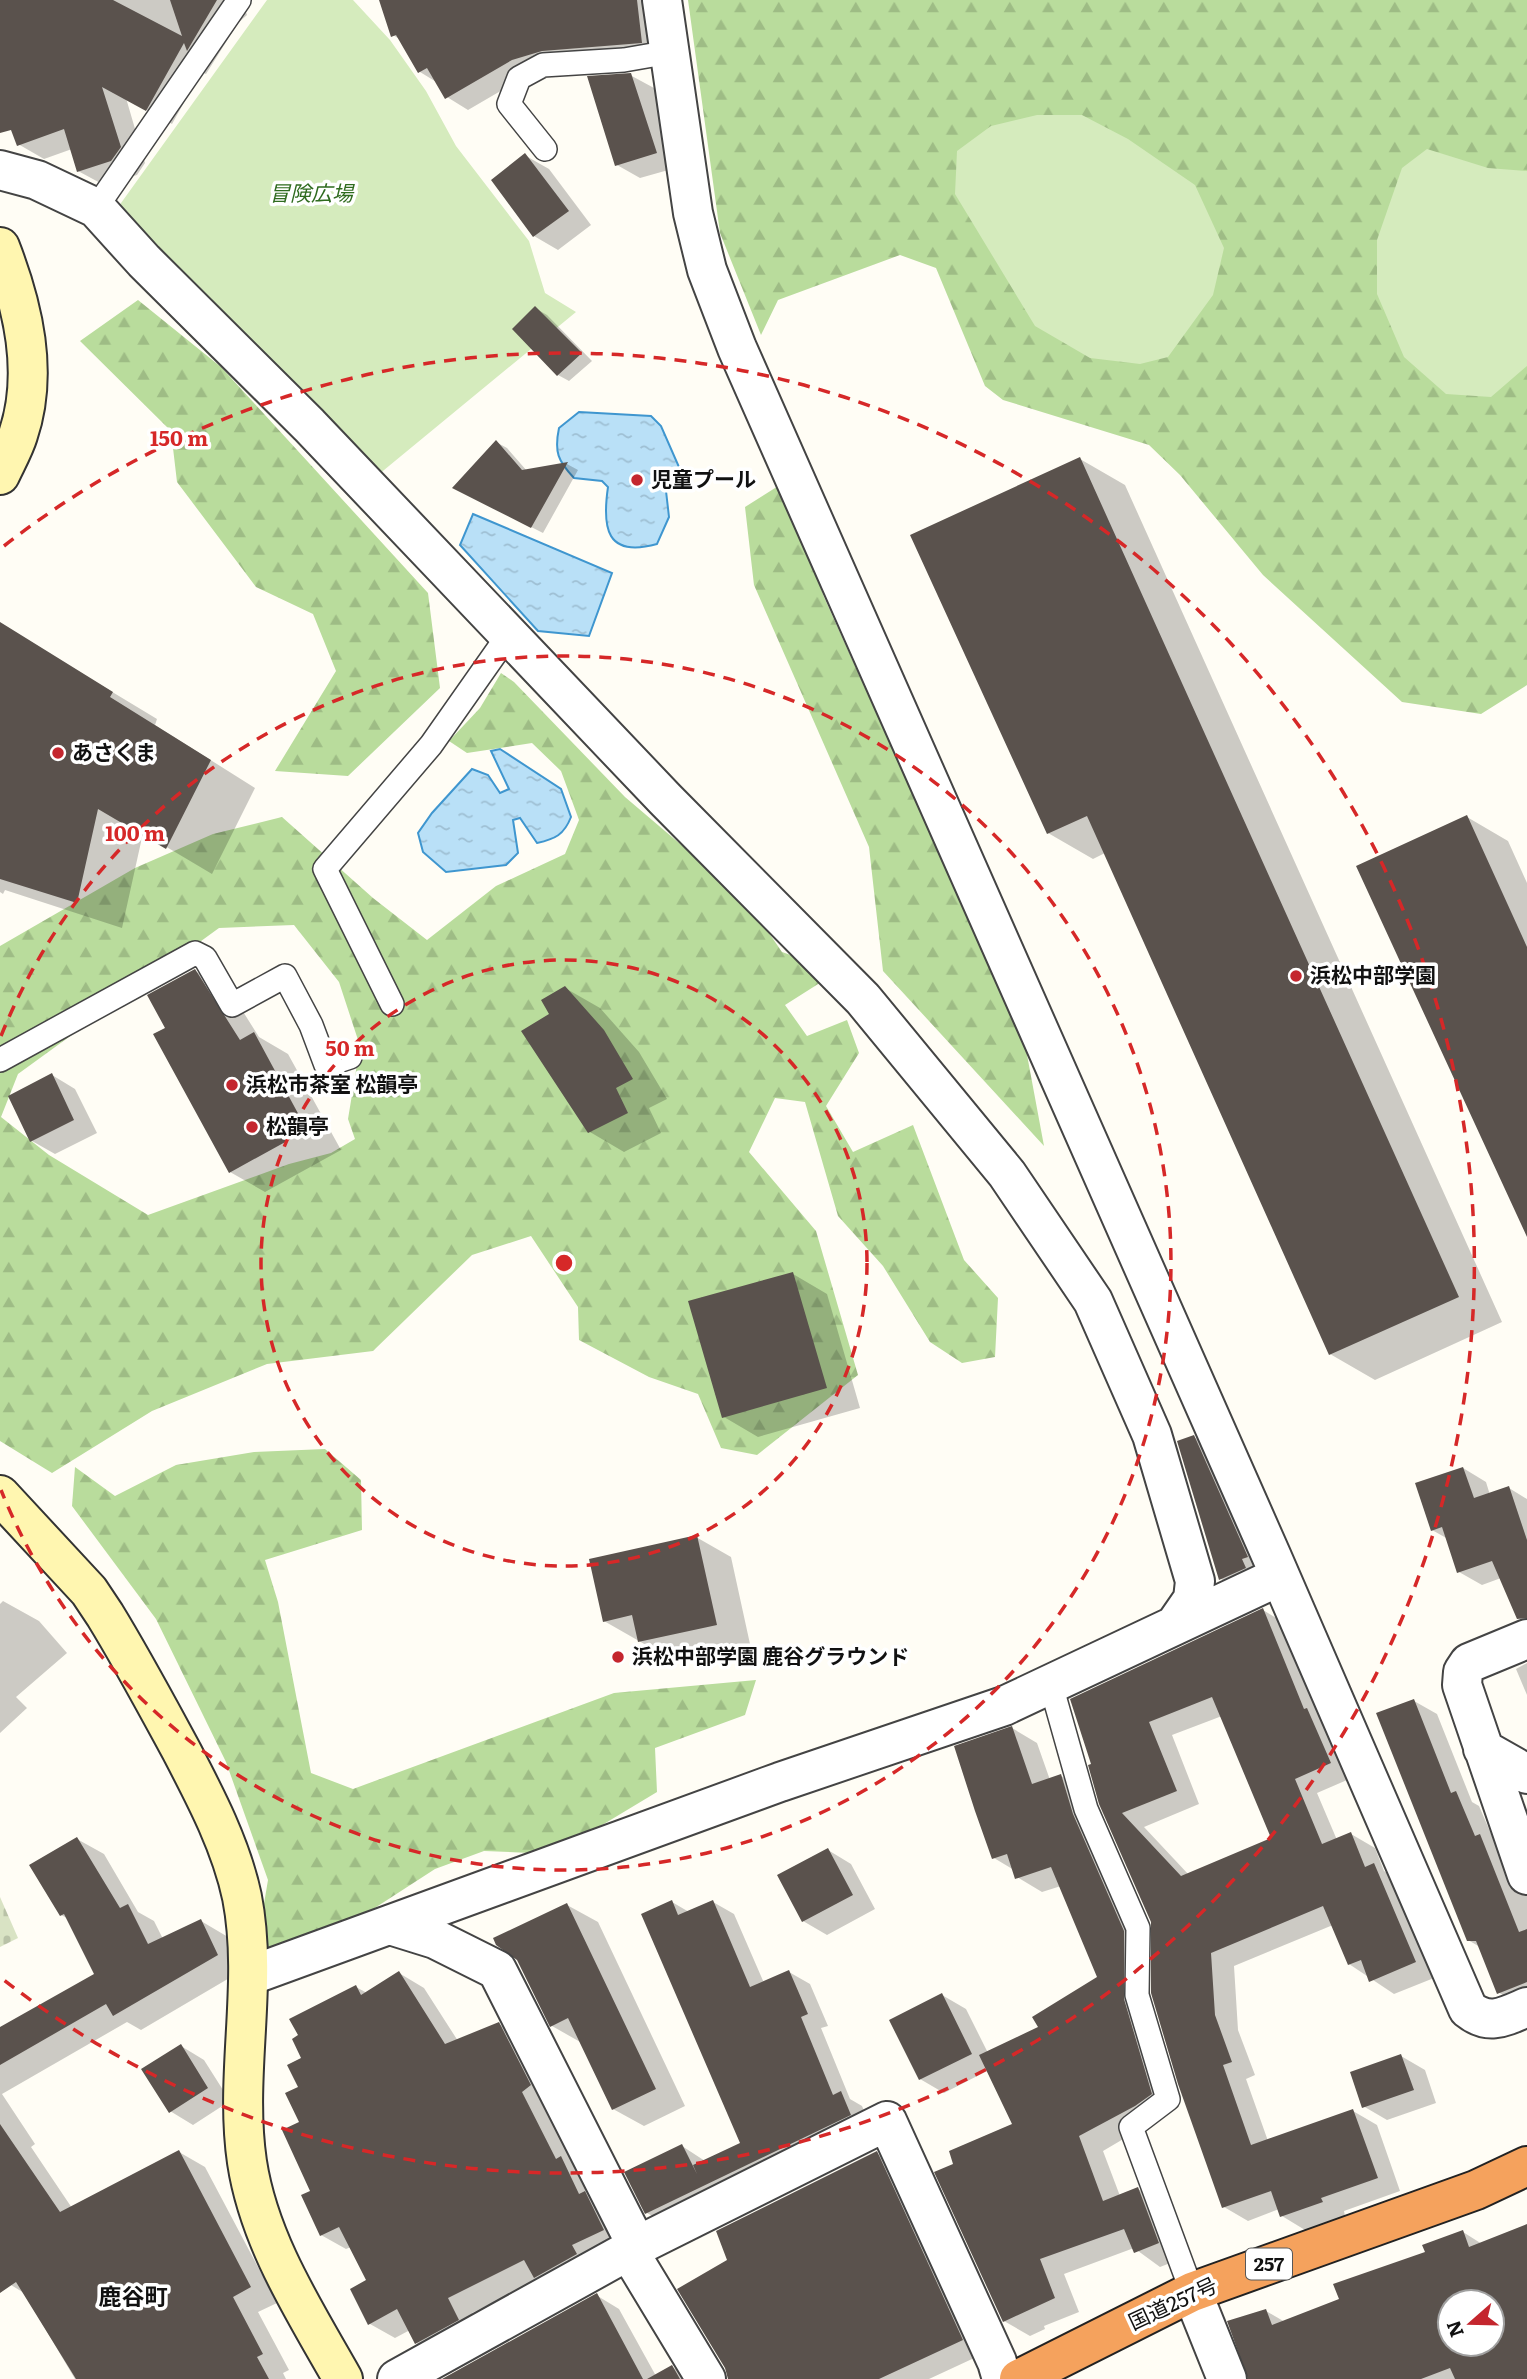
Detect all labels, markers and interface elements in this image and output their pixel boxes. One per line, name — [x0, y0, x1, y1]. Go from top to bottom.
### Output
park label: 冒険広場 — [269, 176, 355, 207]
text: 150 m — [150, 421, 208, 452]
place label: 児童プール — [651, 462, 756, 493]
marker: 児童プール — [629, 472, 645, 488]
place label: あさくま — [72, 735, 156, 766]
marker: あさくま — [50, 745, 66, 761]
text: 100 m — [105, 816, 165, 847]
place label: 浜松中部学園 — [1310, 958, 1436, 989]
marker: 浜松中部学園 — [1288, 968, 1304, 984]
text: 50 m — [325, 1031, 375, 1062]
place label: 浜松市茶室 松韻亭 — [246, 1067, 418, 1098]
marker: 浜松市茶室 松韻亭 — [224, 1077, 240, 1093]
place label: 松韻亭 — [266, 1109, 329, 1140]
marker: 松韻亭 — [244, 1119, 260, 1135]
centre of rings — [552, 1251, 576, 1275]
place label: 浜松中部学園 鹿谷グラウンド — [632, 1639, 909, 1670]
marker: 浜松中部学園 鹿谷グラウンド — [610, 1649, 626, 1665]
road number: 257 — [1246, 2248, 1292, 2280]
street label: 国道257号 — [1122, 2268, 1221, 2336]
district label: 鹿谷町 — [99, 2278, 168, 2312]
north arrow — [1436, 2288, 1506, 2358]
text: N — [1438, 2317, 1470, 2341]

